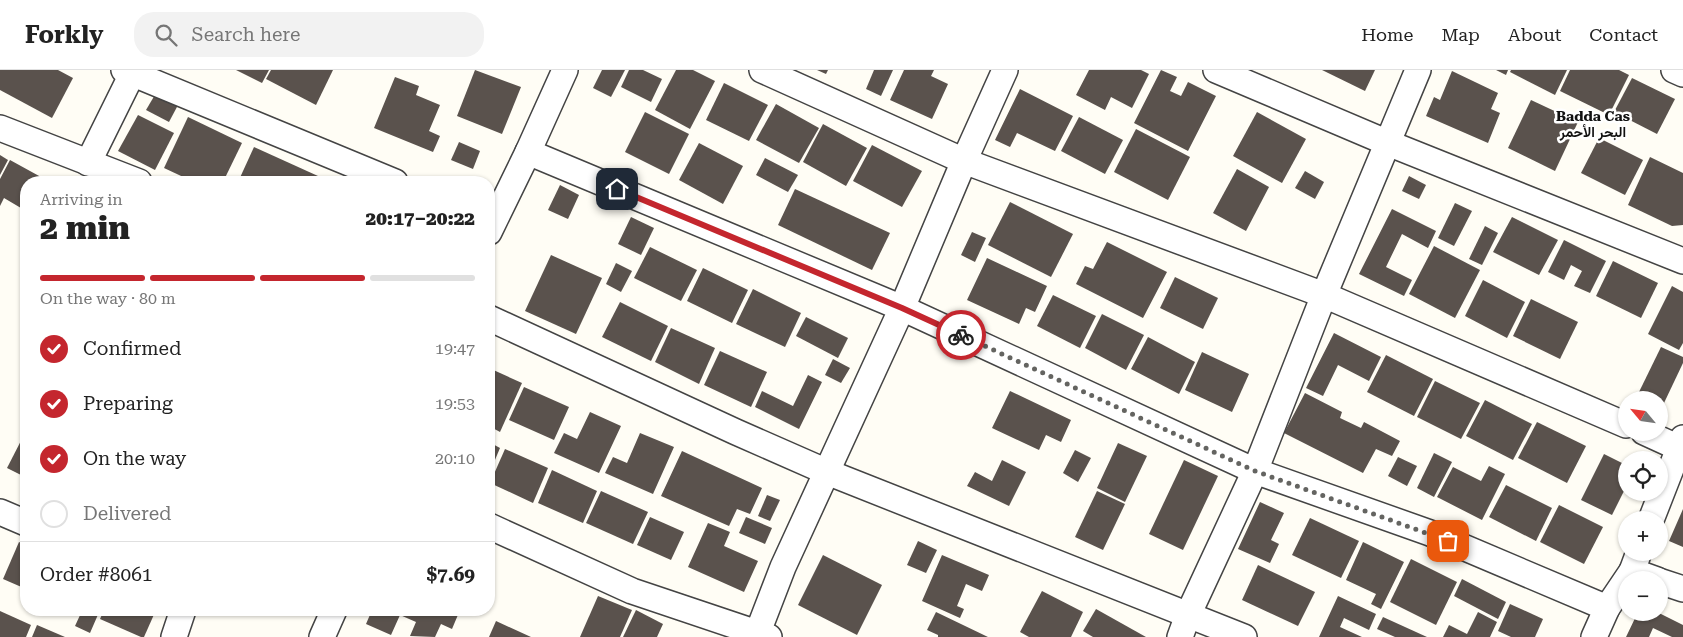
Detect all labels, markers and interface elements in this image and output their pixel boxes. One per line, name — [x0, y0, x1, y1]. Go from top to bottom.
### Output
search box — [134, 12, 484, 57]
text: Forkly — [25, 21, 104, 49]
icon: search — [152, 21, 180, 49]
text: Search here — [192, 23, 300, 46]
text: Home — [1361, 24, 1413, 45]
text: Map — [1441, 24, 1480, 45]
text: About — [1508, 24, 1561, 45]
text: Contact — [1589, 24, 1658, 45]
district label: Badda Cas البحر الأحمر — [1556, 108, 1630, 141]
pin — [596, 168, 638, 210]
icon: home — [603, 175, 631, 203]
text: Arriving in — [40, 190, 123, 209]
text: 20:17–20:22 — [366, 207, 475, 230]
text: 2 min — [40, 209, 130, 247]
text: On the way · 80 m — [40, 289, 176, 308]
courier — [936, 310, 986, 360]
icon: bike — [947, 321, 975, 349]
icon: check — [40, 335, 68, 363]
text: Confirmed — [83, 337, 181, 360]
text: 19:47 — [435, 339, 475, 358]
icon: check — [40, 390, 68, 418]
north arrow — [1618, 391, 1668, 441]
map controls — [1618, 391, 1668, 621]
text: Preparing — [83, 392, 173, 415]
text: 19:53 — [435, 394, 475, 413]
icon: check — [40, 445, 68, 473]
text: On the way — [83, 447, 186, 470]
text: 20:10 — [435, 449, 475, 468]
button: locate — [1618, 451, 1668, 501]
text: Delivered — [83, 502, 171, 525]
button: + — [1618, 511, 1668, 561]
pin — [1427, 520, 1469, 562]
icon: bag — [1434, 527, 1462, 555]
text: Order #8061 — [40, 563, 152, 586]
text: $7.69 — [426, 563, 475, 586]
button: − — [1618, 571, 1668, 621]

